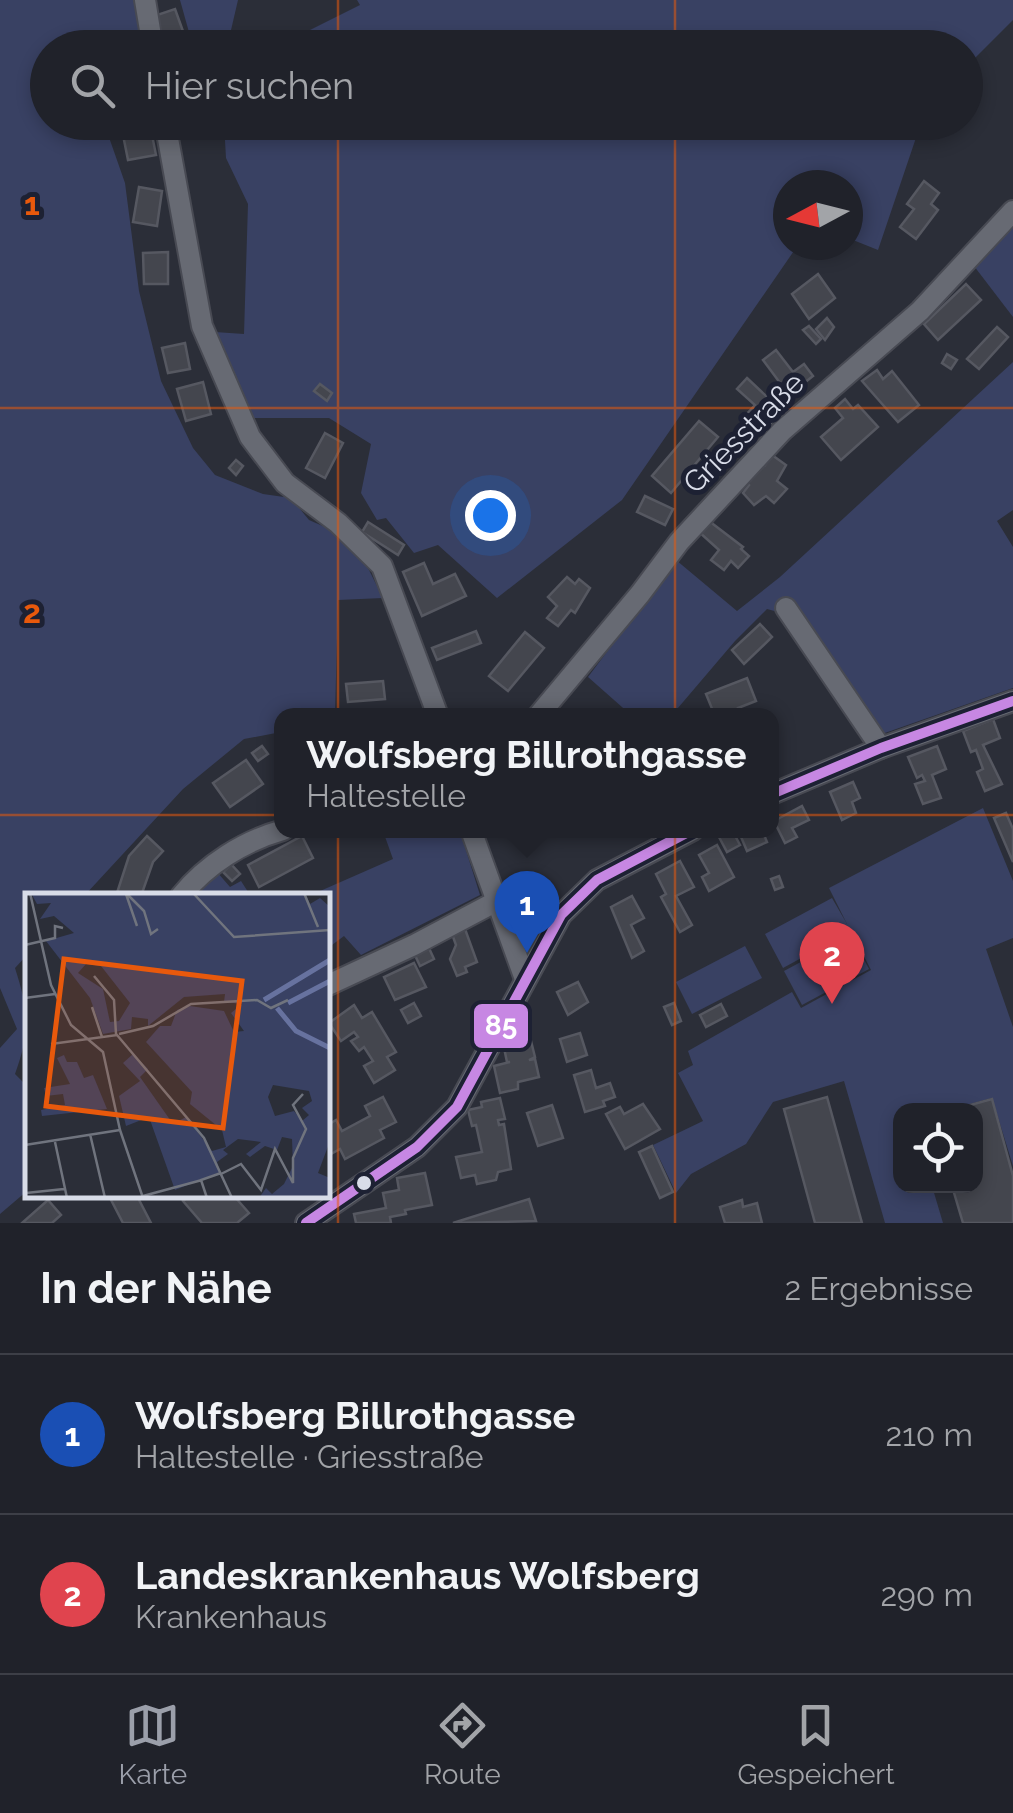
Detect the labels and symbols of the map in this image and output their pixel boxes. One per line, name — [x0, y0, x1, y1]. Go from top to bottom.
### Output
north arrow — [773, 170, 863, 260]
text: 1 — [24, 185, 40, 222]
street label: Griesstraße — [676, 365, 811, 500]
your location — [465, 490, 516, 541]
text: 2 — [23, 593, 41, 630]
pin: 1 — [494, 870, 560, 953]
inset map — [25, 893, 330, 1198]
pin: 2 — [800, 922, 864, 1004]
line badge: 85 — [472, 1002, 530, 1050]
text: 85 — [485, 1009, 517, 1042]
unlabelled marker — [354, 1173, 374, 1193]

